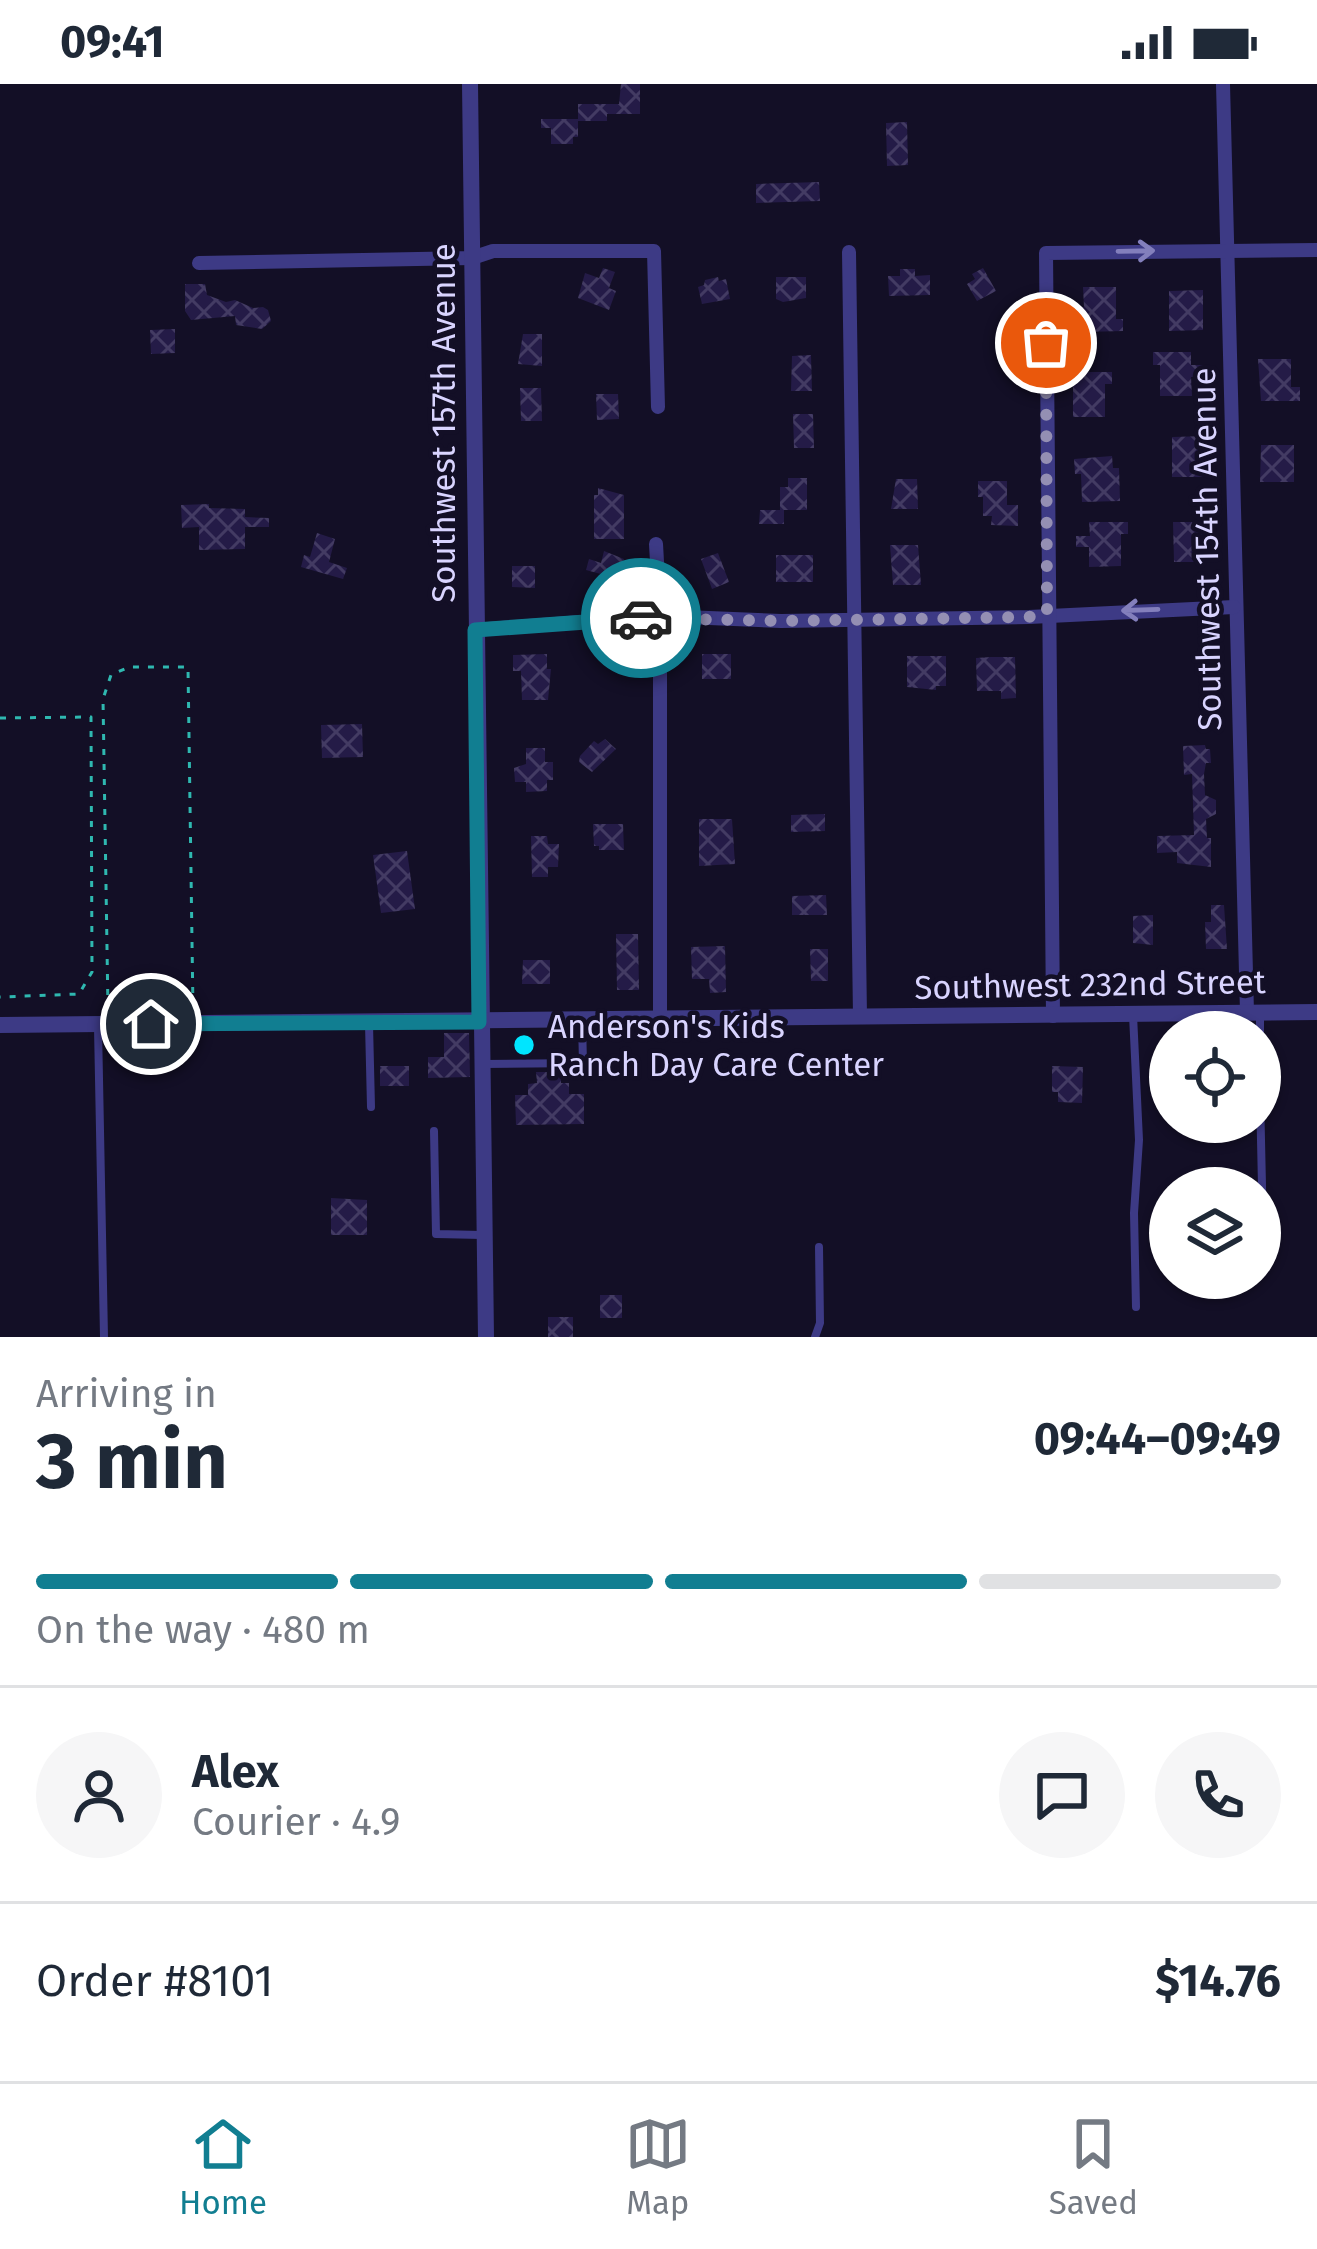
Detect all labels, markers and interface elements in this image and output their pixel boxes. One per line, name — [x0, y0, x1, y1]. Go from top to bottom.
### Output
text: 09:41 — [60, 15, 165, 69]
one-way arrow — [1116, 240, 1155, 263]
street label: Southwest 157th Avenue — [424, 243, 464, 603]
pin — [995, 292, 1097, 394]
icon: bag — [1013, 310, 1079, 376]
street label: Southwest 154th Avenue — [1184, 367, 1230, 731]
courier — [581, 558, 701, 678]
icon: car — [608, 585, 674, 651]
one-way arrow — [1121, 599, 1160, 622]
street label: Southwest 232nd Street — [914, 962, 1266, 1008]
pin — [100, 973, 202, 1075]
icon: home — [118, 991, 184, 1057]
place label: Anderson's Kids Ranch Day Care Center — [548, 1007, 884, 1085]
map controls — [1149, 1011, 1281, 1299]
button: locate — [1149, 1011, 1281, 1143]
marker: Anderson's Kids Ranch Day Care Center — [511, 1032, 537, 1058]
button: layers — [1149, 1167, 1281, 1299]
text: Arriving in — [36, 1371, 217, 1417]
text: 09:44–09:49 — [1034, 1412, 1281, 1466]
text: 3 min — [36, 1415, 228, 1509]
text: On the way · 480 m — [36, 1607, 370, 1653]
button: person — [36, 1732, 162, 1858]
button: chat — [999, 1732, 1125, 1858]
button: phone — [1155, 1732, 1281, 1858]
text: Alex — [192, 1745, 279, 1799]
text: Courier · 4.9 — [192, 1799, 401, 1845]
text: Order #8101 — [36, 1954, 274, 2008]
text: $14.76 — [1155, 1954, 1281, 2008]
tab: Home — [179, 2111, 267, 2223]
tab: Map — [625, 2111, 691, 2223]
tab: Saved — [1049, 2111, 1138, 2223]

